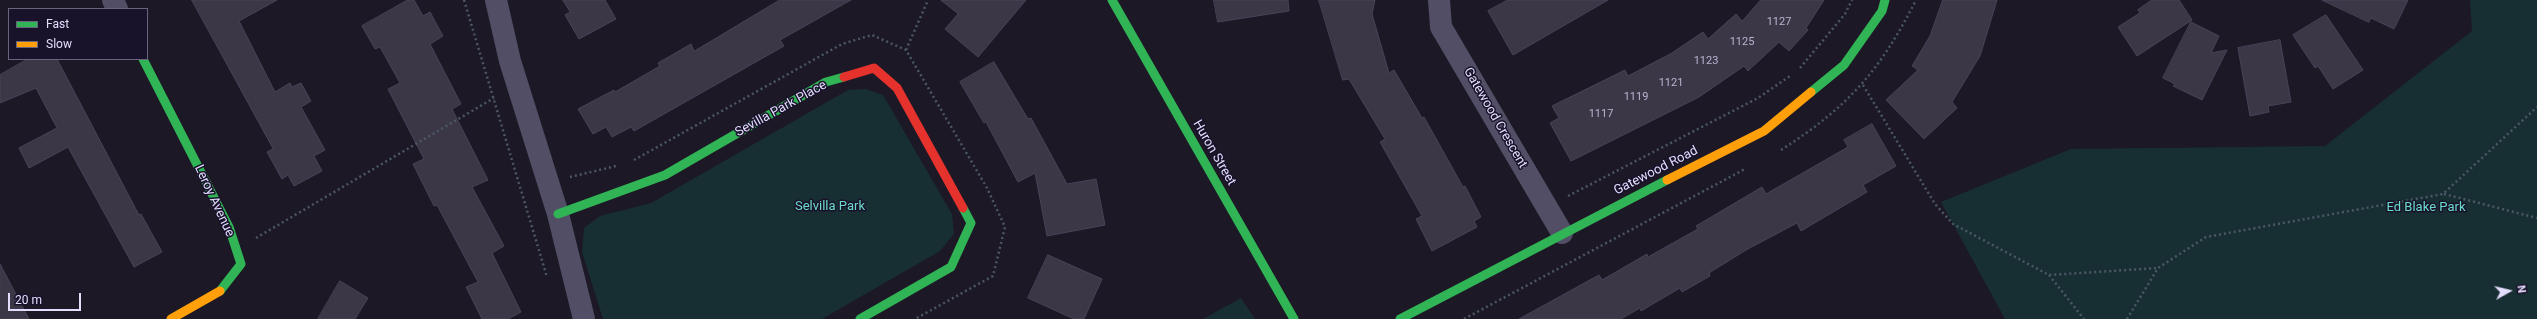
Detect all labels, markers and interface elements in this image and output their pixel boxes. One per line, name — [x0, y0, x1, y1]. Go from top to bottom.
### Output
legend — [8, 8, 148, 60]
house number: 1127 — [1767, 15, 1791, 29]
text: Fast — [46, 17, 69, 31]
house number: 1125 — [1730, 35, 1754, 49]
text: Slow — [46, 37, 72, 51]
house number: 1123 — [1694, 54, 1718, 68]
street label: Gatewood Crescent — [1460, 65, 1530, 171]
house number: 1121 — [1659, 76, 1683, 90]
street label: Sevilla Park Place — [733, 77, 829, 141]
house number: 1119 — [1624, 90, 1648, 104]
house number: 1117 — [1589, 107, 1613, 121]
street label: Huron Street — [1189, 118, 1239, 188]
street label: Gatewood Road — [1611, 143, 1701, 199]
street label: Leroy Avenue — [191, 163, 237, 239]
park label: Selvilla Park — [795, 199, 865, 215]
park label: Ed Blake Park — [2387, 200, 2465, 216]
north arrow — [2489, 271, 2529, 311]
scale bar — [10, 285, 83, 311]
text: N — [2514, 285, 2528, 294]
text: 20 m — [15, 293, 42, 307]

